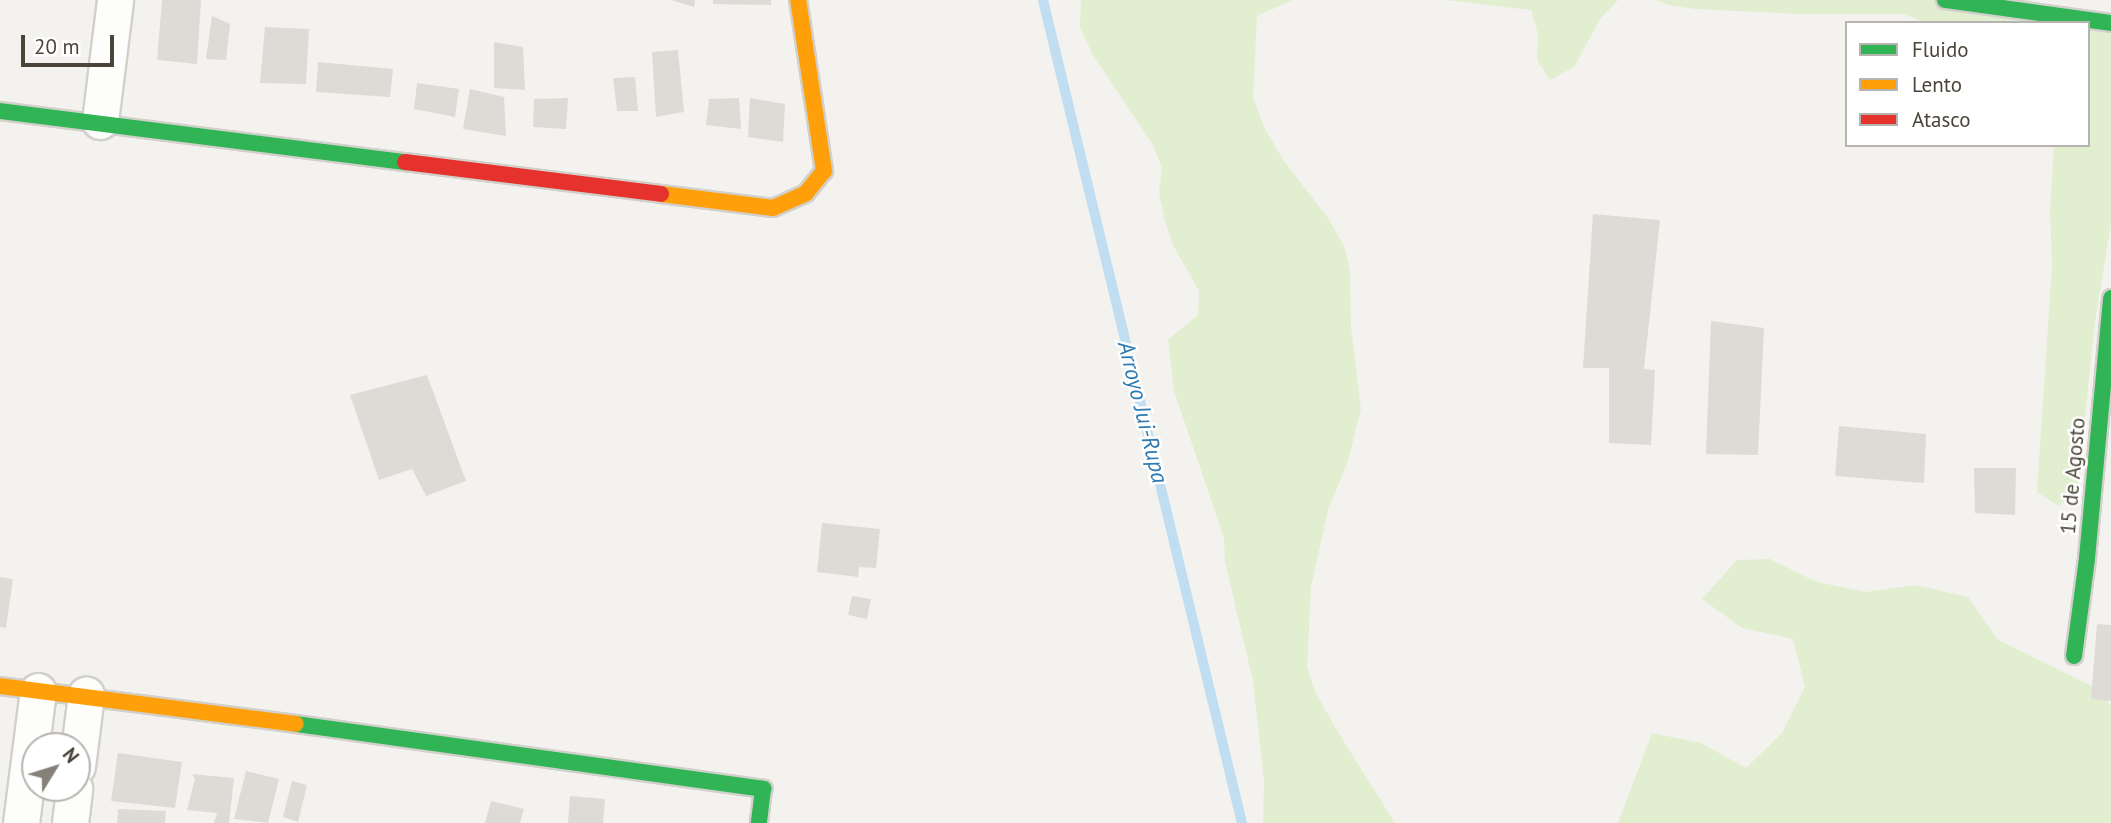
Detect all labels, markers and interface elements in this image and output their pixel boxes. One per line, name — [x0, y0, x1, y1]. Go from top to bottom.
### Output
scale bar — [24, 21, 117, 65]
legend — [1845, 21, 2090, 147]
text: 20 m — [34, 33, 80, 60]
text: Fluido — [1912, 36, 1969, 63]
text: Lento — [1912, 71, 1962, 98]
text: Atasco — [1912, 106, 1971, 133]
water label: Arroyo Jui-Rupa — [1112, 338, 1174, 486]
street label: 15 de Agosto — [2055, 416, 2091, 536]
north arrow — [21, 732, 91, 802]
text: N — [58, 743, 84, 768]

